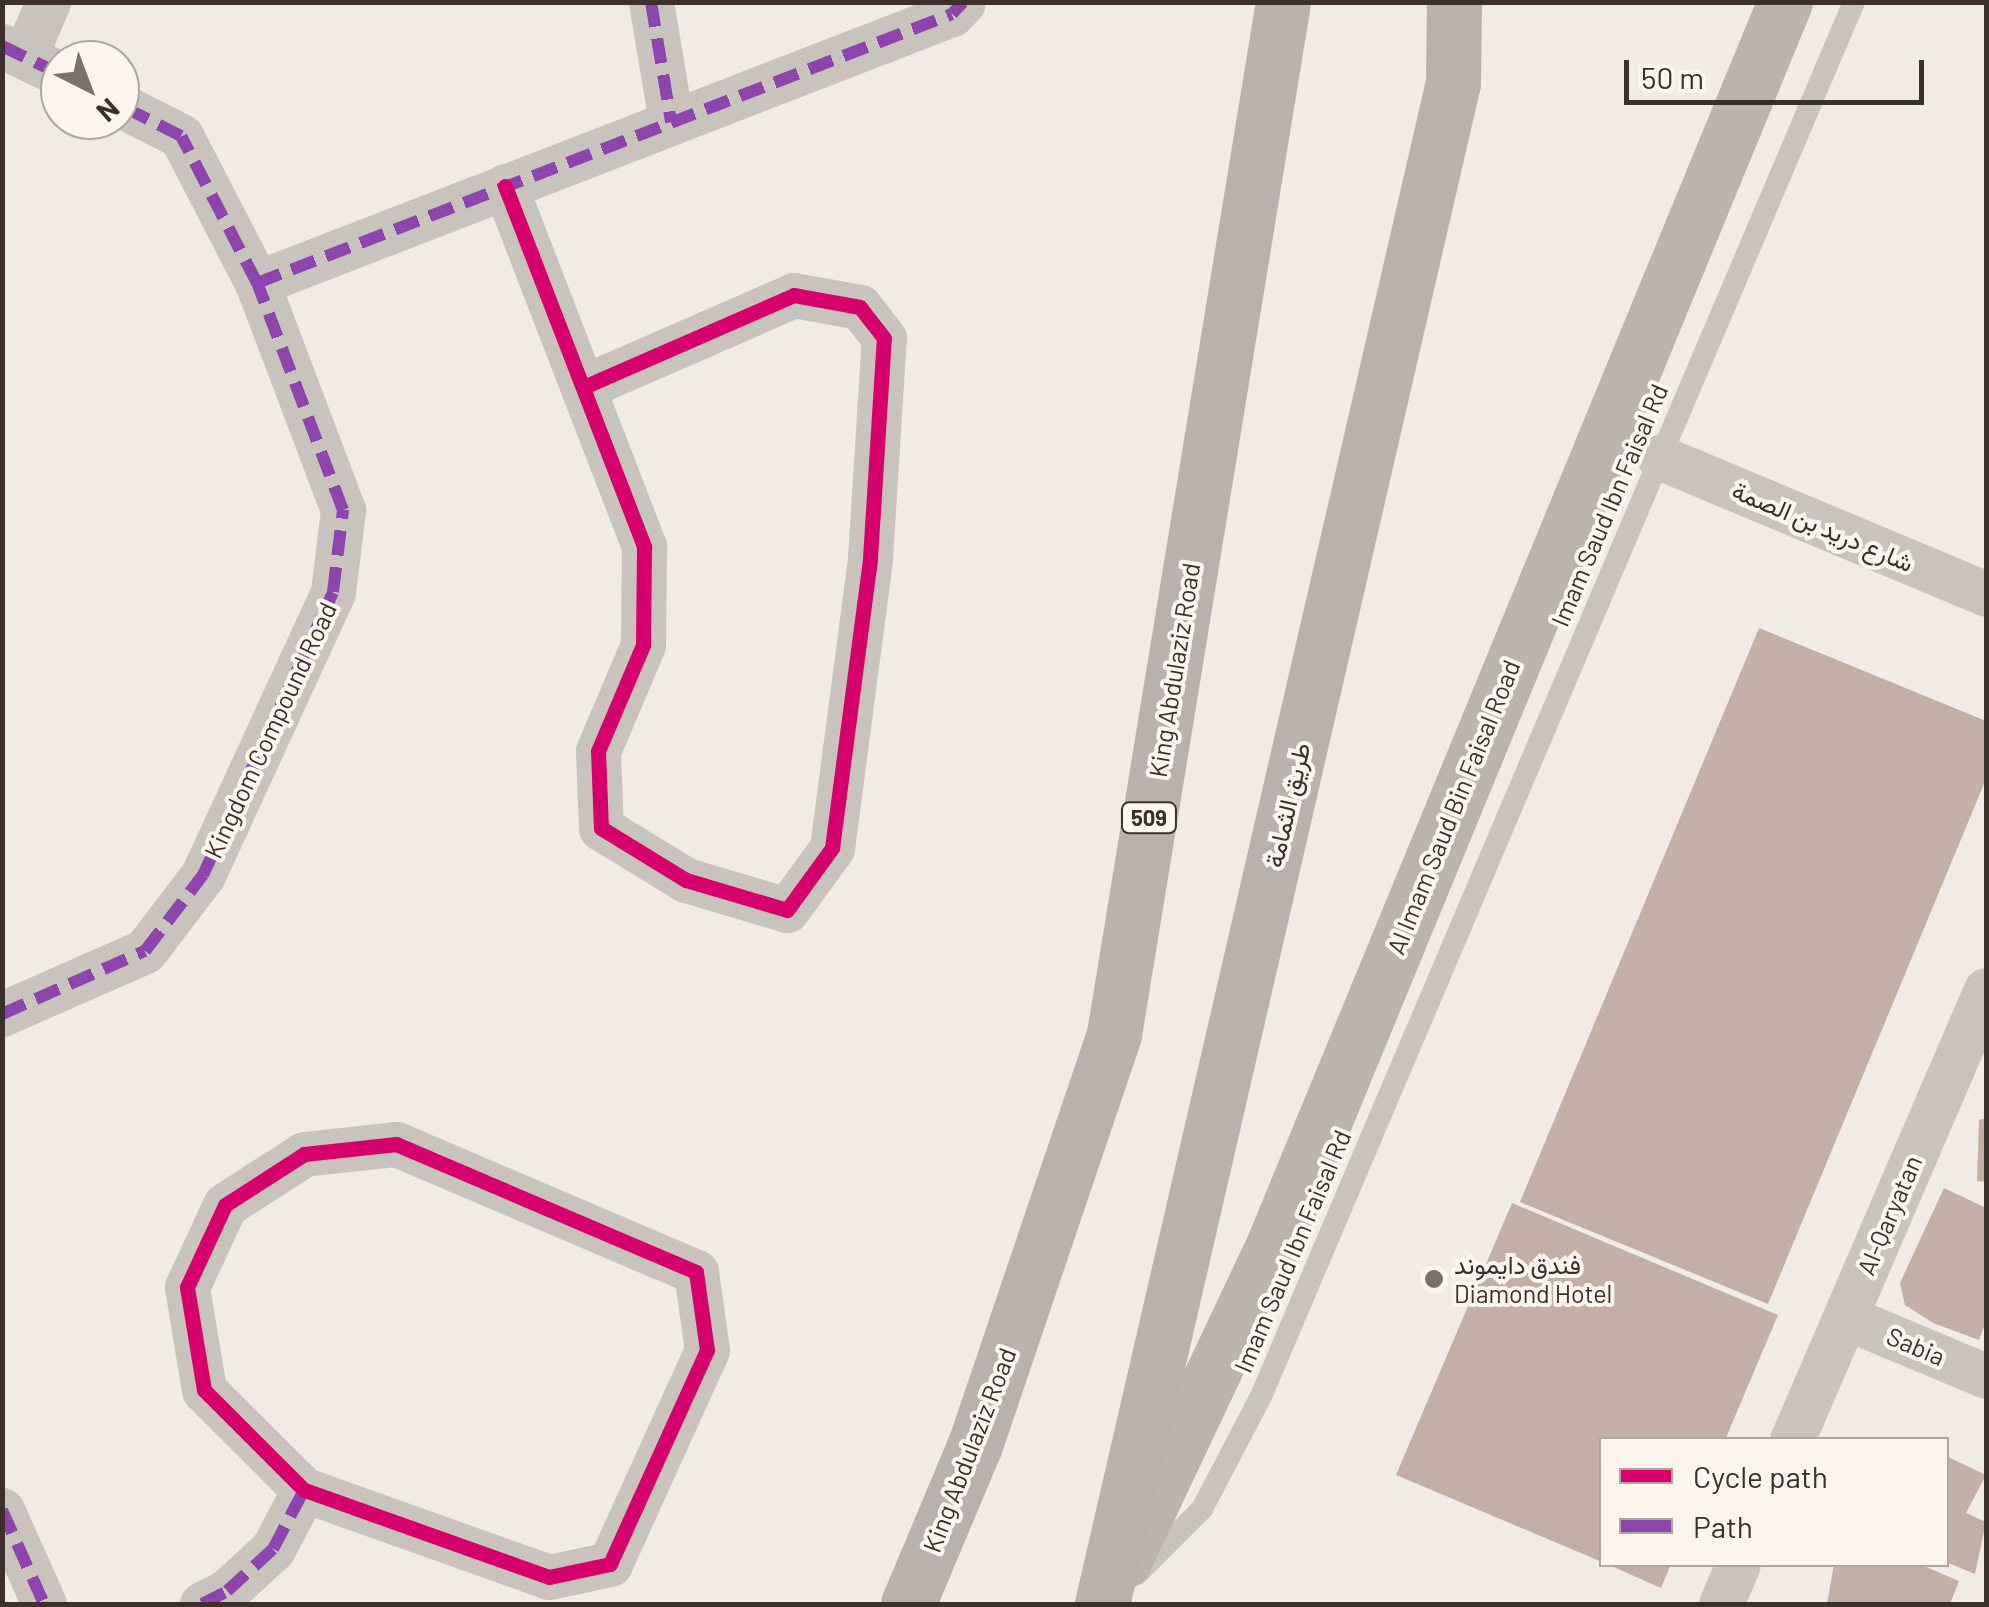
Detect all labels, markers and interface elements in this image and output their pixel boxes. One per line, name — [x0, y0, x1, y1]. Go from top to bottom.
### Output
north arrow — [40, 40, 140, 140]
scale bar — [1629, 40, 1929, 102]
text: 50 m — [1641, 59, 1704, 95]
text: N — [90, 92, 127, 130]
street label: Imam Saud Ibn Faisal Rd — [1544, 379, 1674, 631]
street label: شارع دريد بن الصمة — [1728, 474, 1918, 578]
street label: King Abdulaziz Road — [1142, 561, 1206, 779]
street label: Kingdom Compound Road — [197, 597, 343, 863]
street label: Al Imam Saud Bin Faisal Road — [1380, 655, 1526, 959]
street label: طريق الثمامة — [1258, 740, 1316, 870]
road number: 509 — [1119, 801, 1179, 835]
street label: Imam Saud Ibn Faisal Rd — [1227, 1125, 1357, 1377]
street label: Al-Qaryatan — [1850, 1151, 1928, 1279]
place label: فندق دايموند Diamond Hotel — [1454, 1250, 1612, 1309]
marker: فندق دايموند Diamond Hotel — [1423, 1268, 1445, 1290]
street label: Sabia — [1882, 1320, 1950, 1372]
street label: King Abdulaziz Road — [916, 1344, 1022, 1556]
legend — [1599, 1437, 1949, 1567]
text: Cycle path — [1693, 1458, 1828, 1494]
text: Path — [1693, 1508, 1753, 1544]

